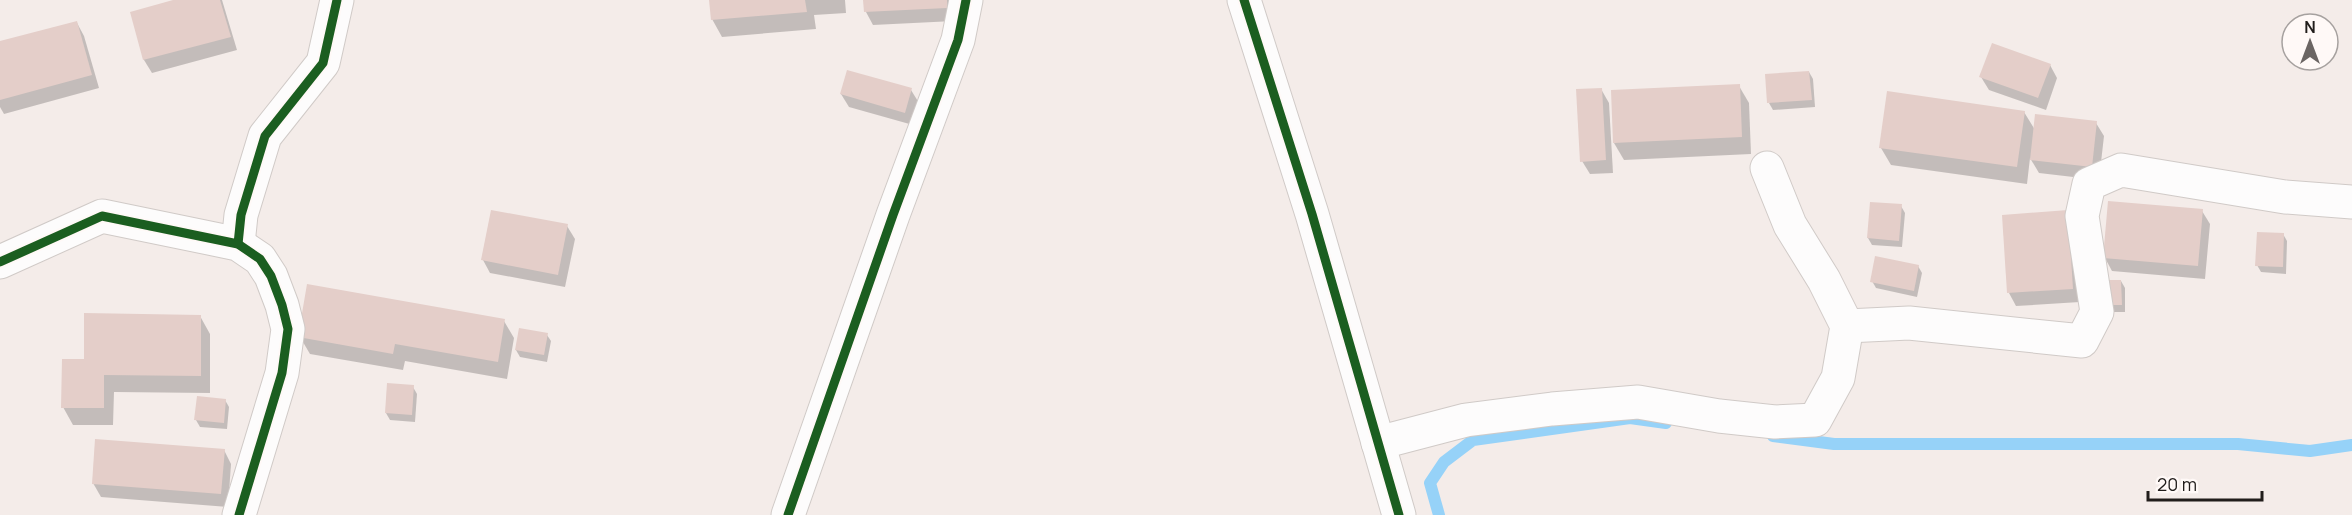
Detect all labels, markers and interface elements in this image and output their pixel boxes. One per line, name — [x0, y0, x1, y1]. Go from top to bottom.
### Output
north arrow — [2280, 12, 2340, 72]
text: N — [2304, 16, 2316, 38]
scale bar — [2148, 464, 2262, 502]
text: 20 m — [2157, 472, 2197, 496]

